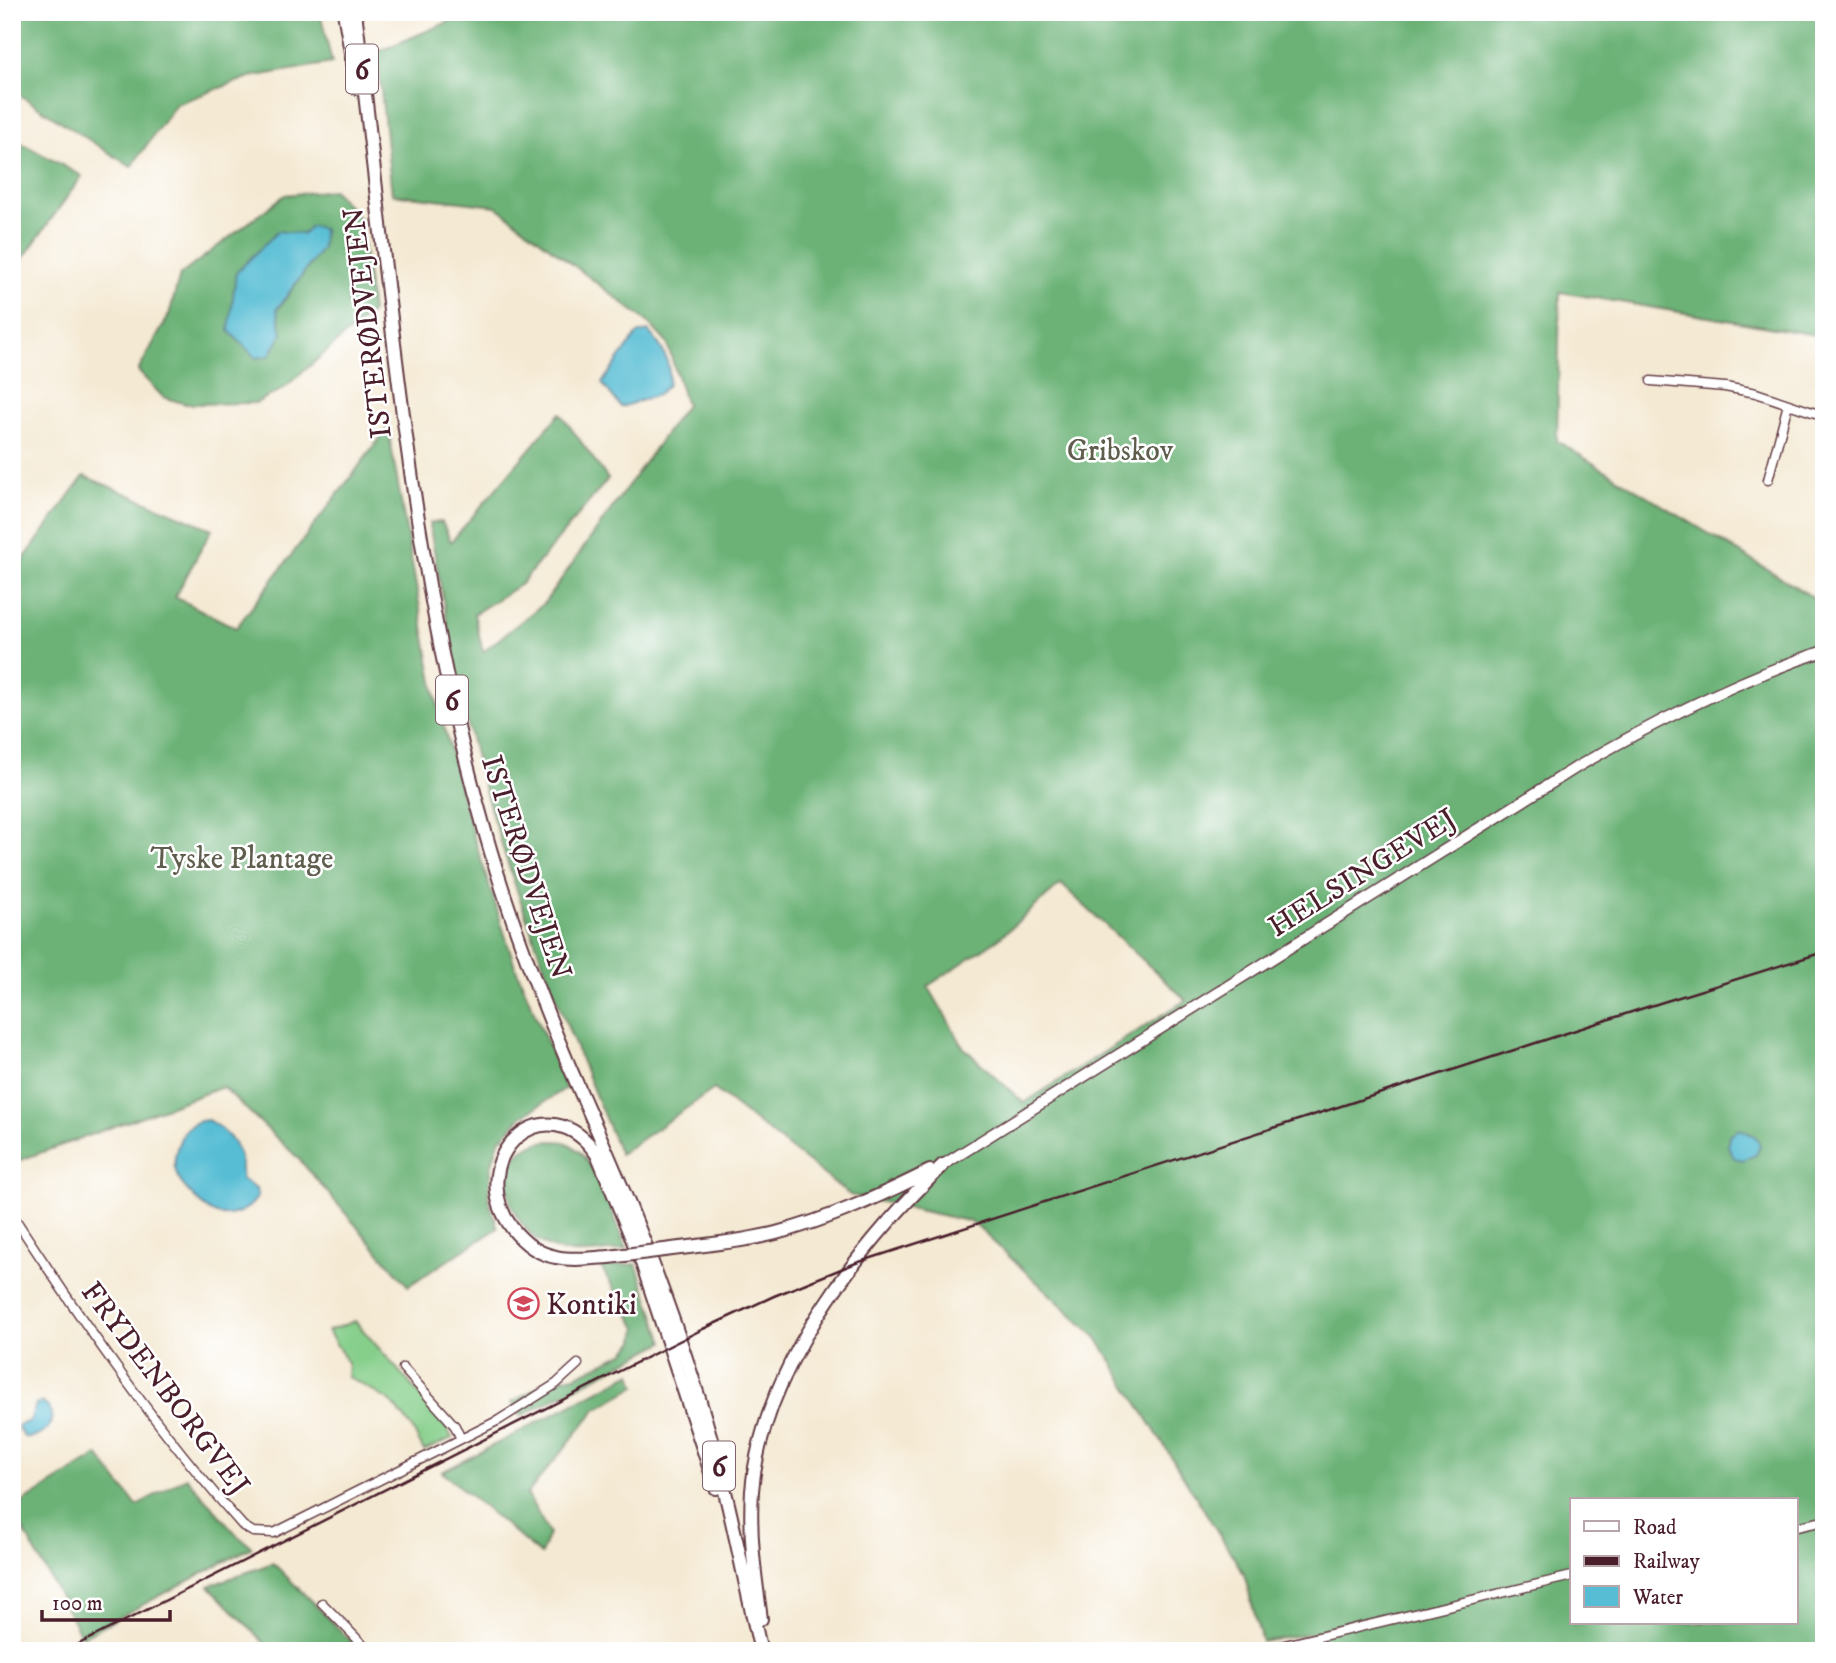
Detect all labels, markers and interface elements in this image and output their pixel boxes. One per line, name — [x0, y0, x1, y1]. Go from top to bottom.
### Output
road number: 6 — [346, 44, 378, 94]
street label: ISTERØDVEJEN — [336, 205, 401, 441]
park label: Gribskov — [1067, 433, 1174, 470]
road number: 6 — [436, 676, 468, 724]
street label: ISTERØDVEJEN — [472, 751, 579, 984]
street label: HELSINGEVEJ — [1262, 801, 1464, 946]
park label: Tyske Plantage — [151, 841, 333, 878]
street label: FRYDENBORGVEJ — [72, 1275, 257, 1503]
school or university icon: Kontiki — [506, 1287, 540, 1321]
place label: Kontiki — [546, 1287, 637, 1324]
road number: 6 — [703, 1442, 735, 1490]
legend — [1570, 1498, 1798, 1624]
text: Road — [1633, 1515, 1677, 1541]
text: Railway — [1633, 1549, 1701, 1575]
scale bar — [42, 1579, 170, 1623]
text: Water — [1632, 1585, 1683, 1611]
text: 100 m — [52, 1591, 103, 1617]

